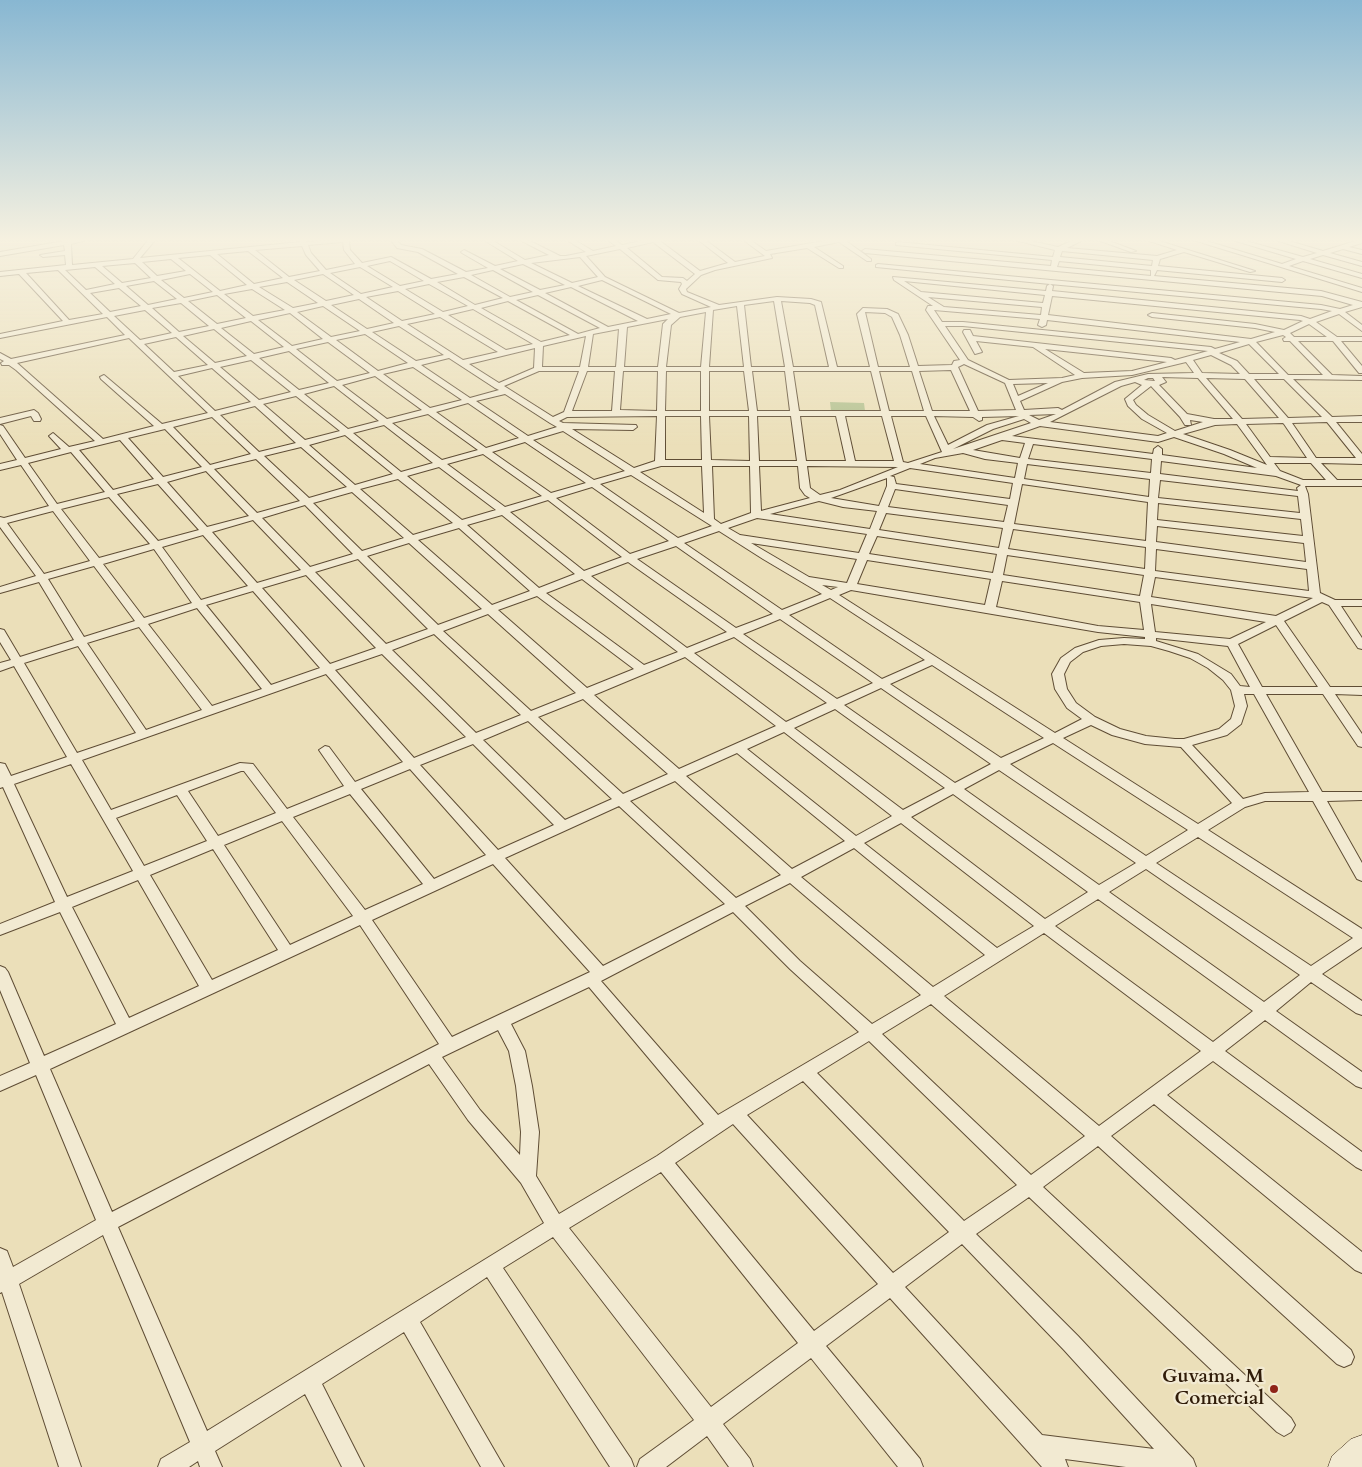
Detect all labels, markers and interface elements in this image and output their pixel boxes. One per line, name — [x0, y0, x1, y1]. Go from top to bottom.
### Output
place label: Guvama. M Comercial — [1162, 1367, 1264, 1411]
marker: Guvama. M Comercial — [1268, 1383, 1280, 1395]

